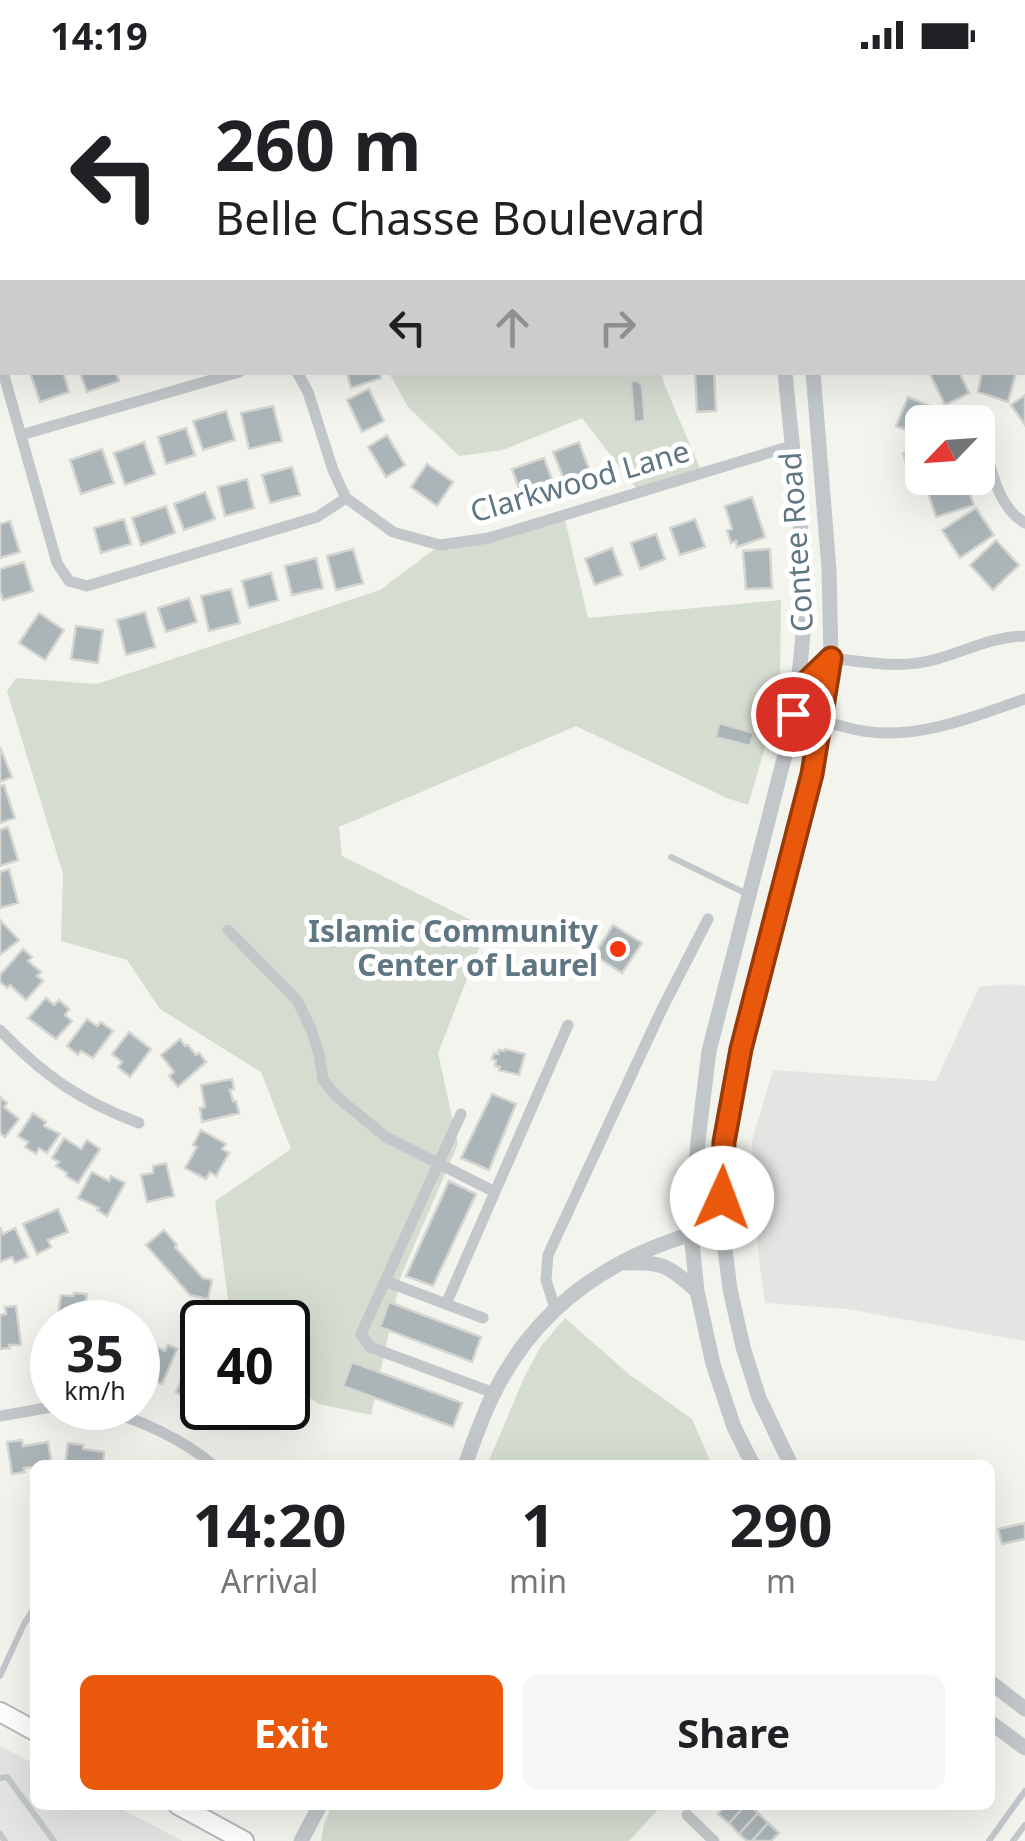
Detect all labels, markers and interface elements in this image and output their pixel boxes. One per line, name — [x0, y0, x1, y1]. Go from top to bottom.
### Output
text: 14:19 — [50, 9, 148, 61]
text: 260 m — [215, 96, 422, 192]
icon: left — [50, 110, 180, 240]
text: Belle Chasse Boulevard — [215, 187, 705, 248]
icon: left — [380, 300, 435, 355]
icon: ahead — [485, 300, 540, 355]
icon: right — [590, 300, 645, 355]
north arrow — [905, 405, 995, 495]
map controls — [905, 405, 995, 495]
street label: Clarkwood Lane — [465, 430, 694, 531]
street label: Contee Road — [769, 451, 822, 633]
pin — [751, 672, 836, 757]
icon: arrive — [766, 687, 821, 742]
place label: Islamic Community Center of Laurel — [308, 910, 599, 985]
marker: Islamic Community Center of Laurel — [607, 938, 629, 960]
position arrow — [670, 1146, 774, 1250]
speed limit sign: 40 — [180, 1300, 310, 1430]
text: 35 — [66, 1319, 124, 1387]
text: km/h — [64, 1373, 126, 1407]
text: 14:20 — [192, 1483, 347, 1565]
text: 1 — [521, 1483, 555, 1565]
text: 290 — [730, 1483, 833, 1565]
text: Arrival — [221, 1559, 318, 1602]
text: min — [509, 1559, 567, 1602]
text: m — [766, 1559, 796, 1602]
button: Exit — [80, 1675, 503, 1790]
button: Share — [523, 1675, 945, 1790]

